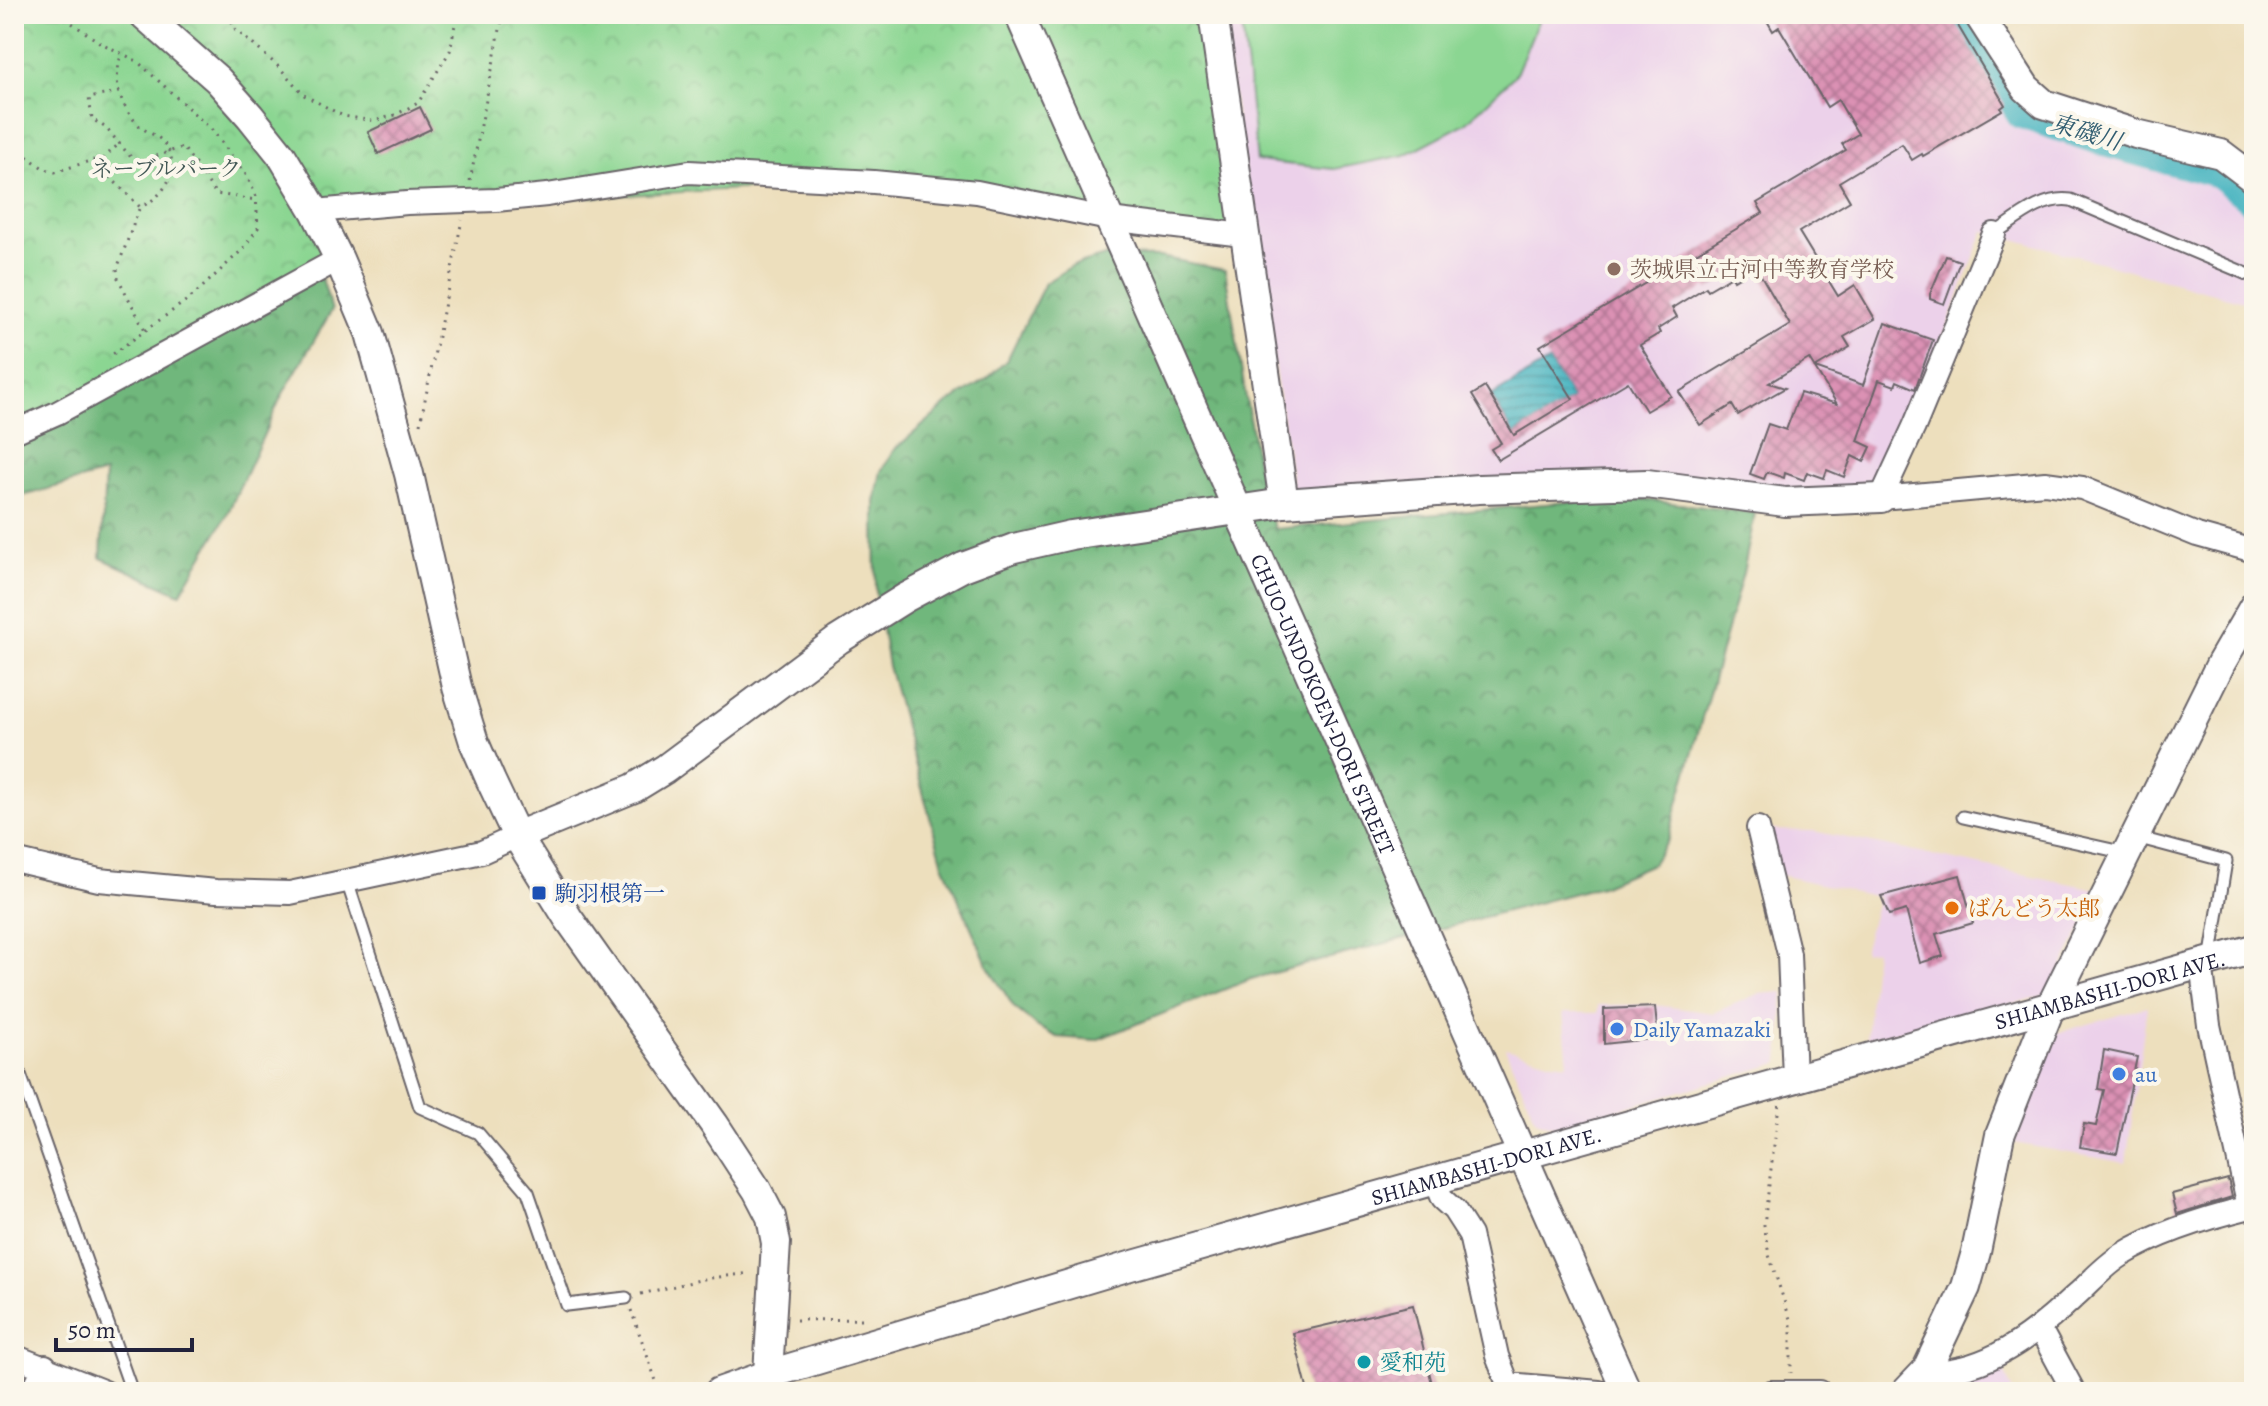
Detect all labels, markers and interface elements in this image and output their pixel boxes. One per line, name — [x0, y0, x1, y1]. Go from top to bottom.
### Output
water label: 東磯川 — [2047, 106, 2128, 159]
park label: ネーブルパーク — [91, 154, 241, 184]
place label: 茨城県立古河中等教育学校 — [1630, 255, 1894, 285]
marker: 茨城県立古河中等教育学校 — [1605, 260, 1623, 278]
street label: CHUO-UNDOKOEN-DORI STREET — [1243, 549, 1402, 859]
place label: 駒羽根第一 — [555, 879, 665, 909]
marker: 駒羽根第一 — [530, 884, 548, 902]
place label: ばんどう太郎 — [1968, 894, 2100, 924]
marker: ばんどう太郎 — [1943, 899, 1961, 917]
street label: SHIAMBASHI-DORI AVE. — [1991, 944, 2229, 1037]
place label: Daily Yamazaki — [1633, 1015, 1771, 1045]
marker: Daily Yamazaki — [1608, 1020, 1626, 1038]
place label: au — [2135, 1060, 2157, 1090]
marker: au — [2110, 1065, 2128, 1083]
street label: SHIAMBASHI-DORI AVE. — [1368, 1120, 1605, 1213]
scale bar — [56, 1302, 192, 1352]
text: 50 m — [68, 1314, 116, 1346]
place label: 愛和苑 — [1380, 1348, 1446, 1378]
marker: 愛和苑 — [1355, 1353, 1373, 1371]

